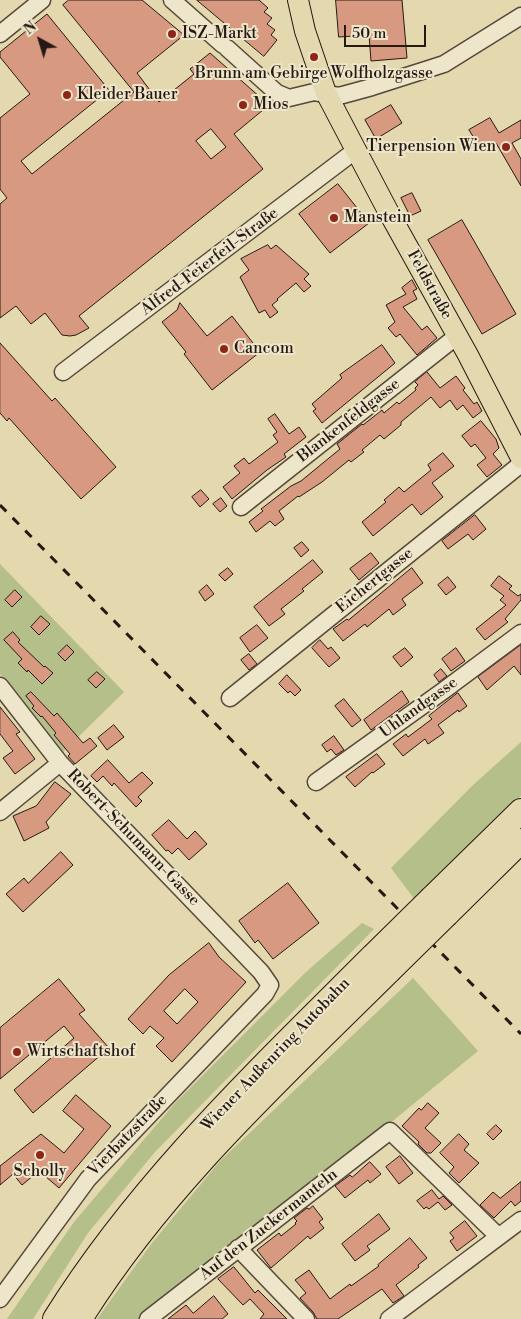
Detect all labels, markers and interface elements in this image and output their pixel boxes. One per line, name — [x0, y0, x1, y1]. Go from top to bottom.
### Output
north arrow — [15, 15, 65, 65]
scale bar — [346, 15, 428, 47]
text: N — [21, 18, 41, 39]
place label: ISZ-Markt — [182, 24, 257, 44]
text: 50 m — [352, 24, 386, 43]
marker: ISZ-Markt — [166, 28, 178, 40]
marker: Brunn am Gebirge Wolfholzgasse — [308, 51, 320, 63]
place label: Brunn am Gebirge Wolfholzgasse — [195, 64, 433, 84]
place label: Kleider Bauer — [77, 85, 178, 105]
marker: Kleider Bauer — [61, 89, 73, 101]
place label: Mios — [253, 95, 288, 115]
marker: Mios — [237, 99, 249, 111]
place label: Tierpension Wien — [366, 137, 496, 157]
marker: Tierpension Wien — [500, 141, 512, 153]
street label: Alfred-Feierfeil-Straße — [138, 204, 282, 320]
place label: Manstein — [344, 208, 411, 228]
marker: Manstein — [328, 212, 340, 224]
street label: Feldstraße — [402, 247, 456, 323]
place label: Cancom — [234, 339, 294, 359]
marker: Cancom — [218, 343, 230, 355]
street label: Blankenfeldgasse — [294, 375, 404, 467]
street label: Eichertgasse — [333, 544, 417, 618]
street label: Uhlandgasse — [376, 673, 462, 743]
street label: Robert-Schumann-Gasse — [63, 766, 203, 910]
street label: Wiener Außenring Autobahn — [198, 974, 354, 1136]
place label: Wirtschaftshof — [27, 1042, 135, 1062]
marker: Wirtschaftshof — [11, 1046, 23, 1058]
street label: Vierbatzstraße — [84, 1091, 172, 1181]
marker: Scholly — [34, 1149, 46, 1161]
place label: Scholly — [14, 1162, 66, 1182]
street label: Auf den Zuckermanteln — [196, 1165, 342, 1285]

